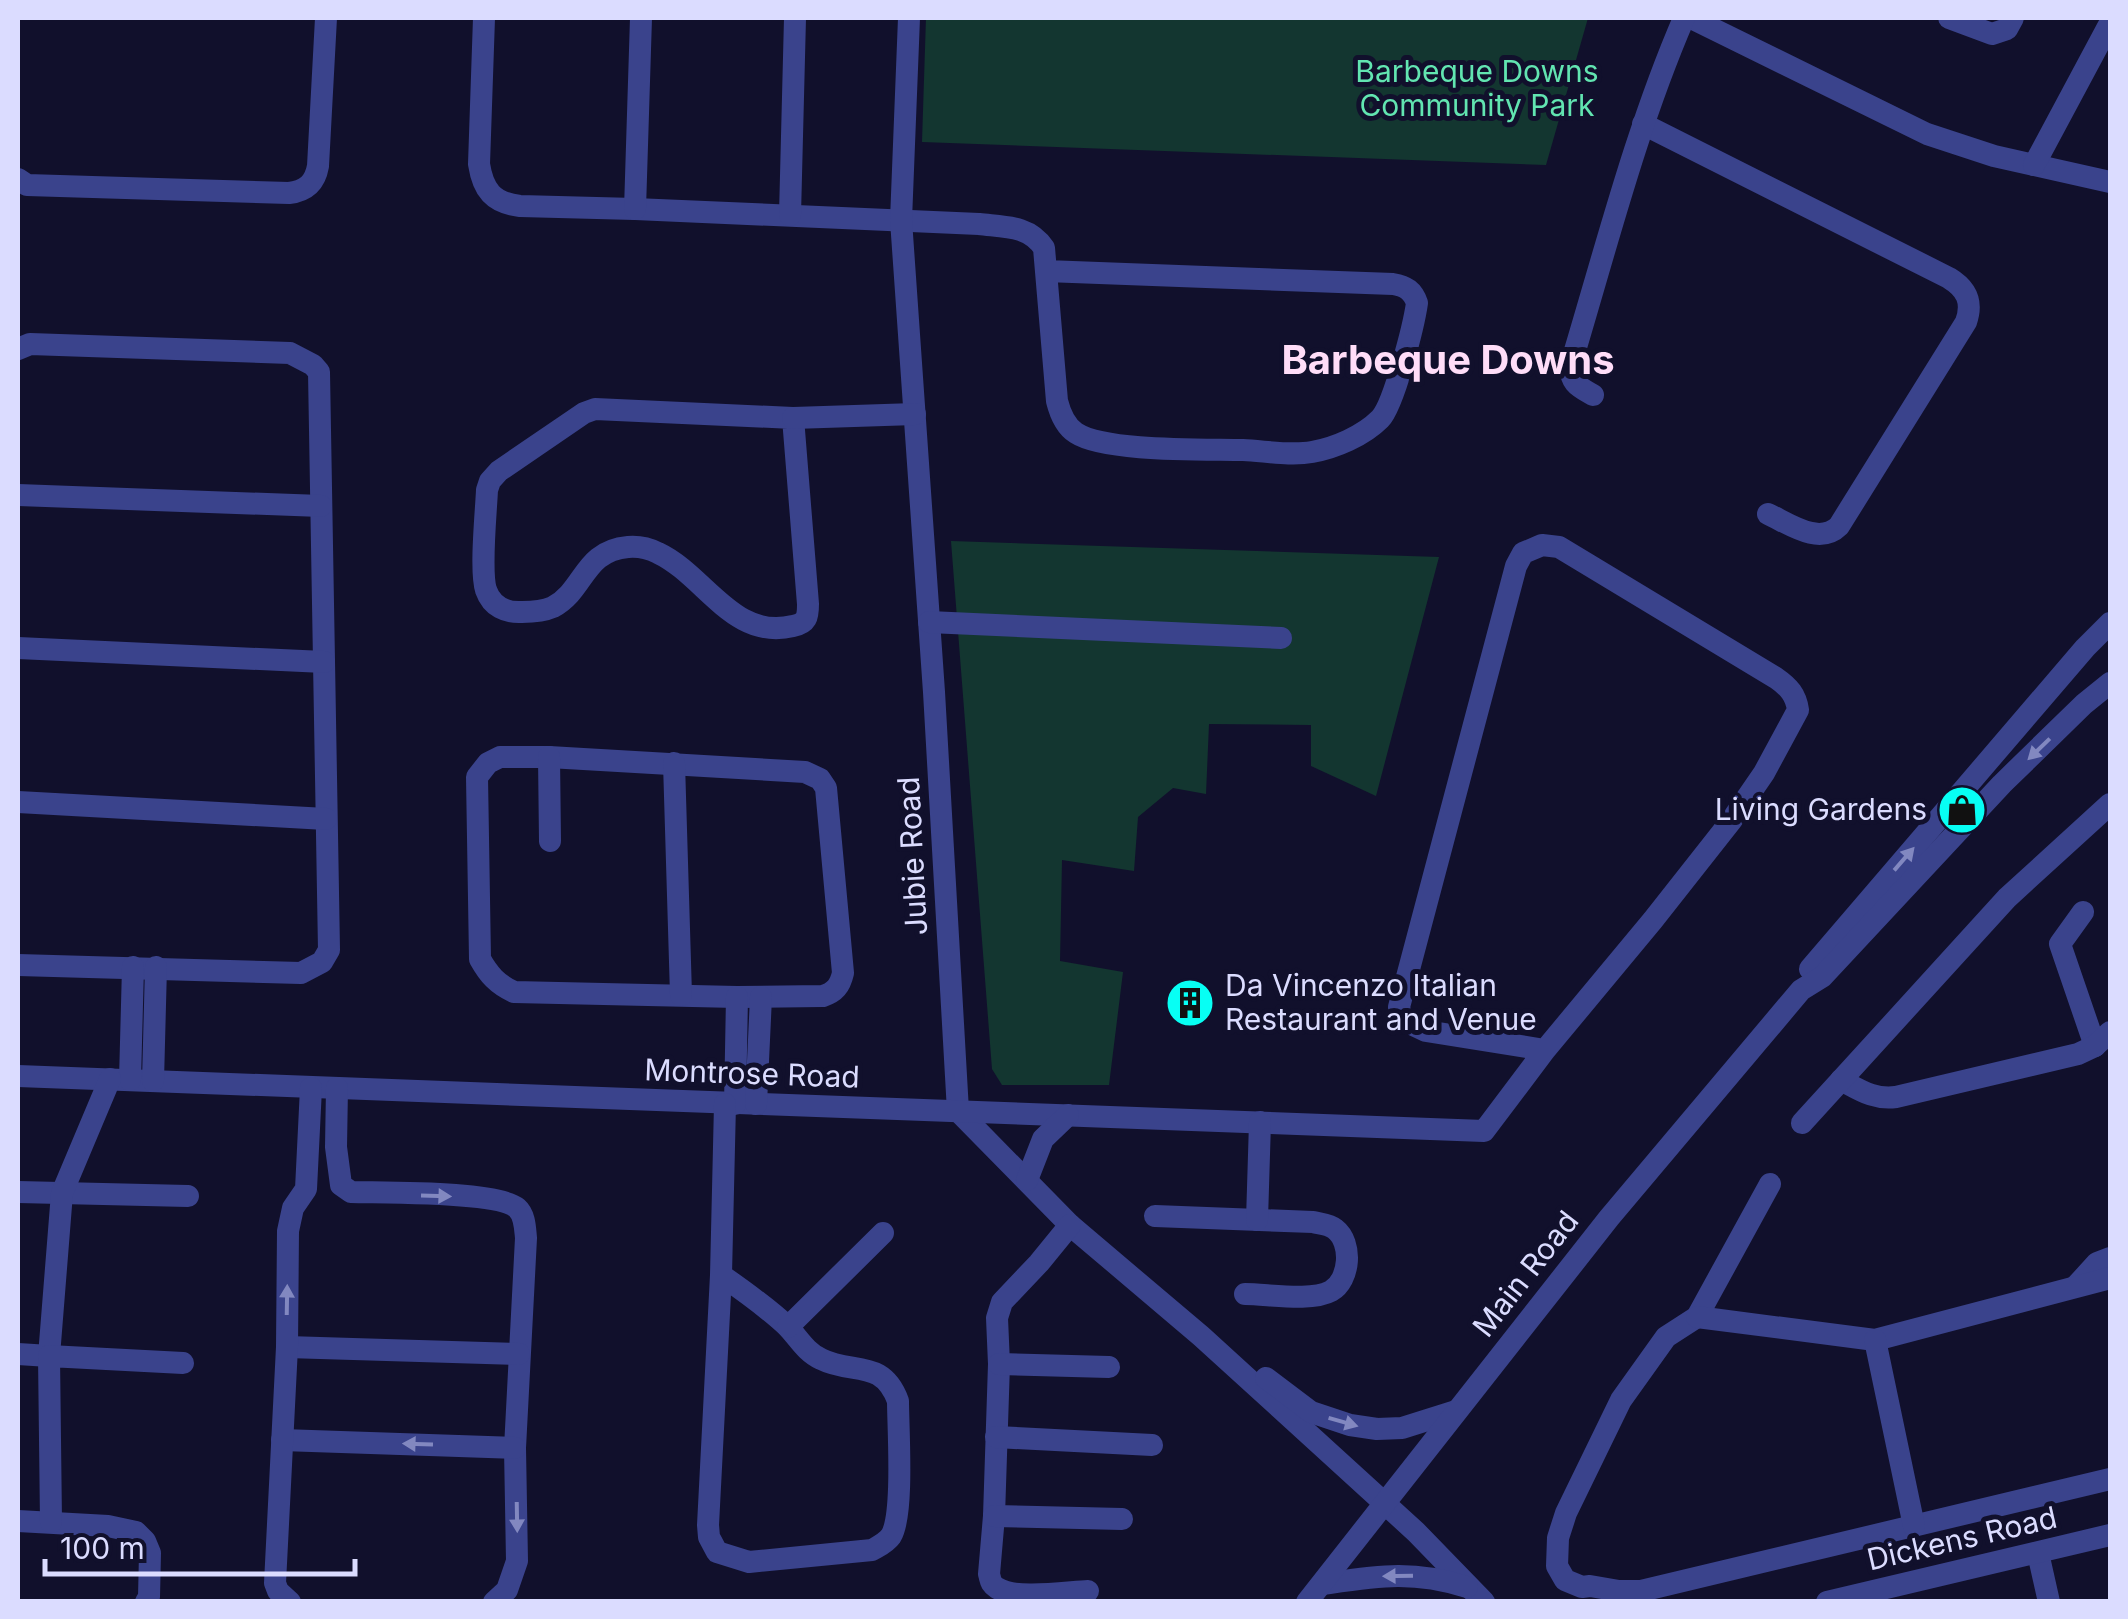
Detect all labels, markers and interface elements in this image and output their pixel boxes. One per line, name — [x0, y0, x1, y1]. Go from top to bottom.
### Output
park label: Barbeque Downs Community Park — [1355, 53, 1599, 123]
district label: Barbeque Downs — [1281, 335, 1615, 384]
one-way arrow — [2027, 736, 2051, 760]
street label: Jubie Road — [890, 776, 934, 936]
shop icon: Living Gardens — [1936, 784, 1988, 836]
place label: Living Gardens — [1715, 791, 1927, 827]
one-way arrow — [1892, 847, 1914, 872]
place label: Da Vincenzo Italian Restaurant and Venue — [1225, 967, 1537, 1037]
building icon: Da Vincenzo Italian Restaurant and Venue — [1164, 977, 1216, 1029]
street label: Montrose Road — [644, 1051, 860, 1095]
one-way arrow — [421, 1188, 453, 1204]
street label: Main Road — [1465, 1203, 1585, 1343]
one-way arrow — [280, 1284, 296, 1316]
one-way arrow — [1328, 1415, 1359, 1430]
one-way arrow — [402, 1436, 434, 1452]
street label: Dickens Road — [1863, 1499, 2060, 1577]
one-way arrow — [509, 1502, 525, 1534]
scale bar — [45, 1514, 355, 1576]
text: 100 m — [60, 1530, 145, 1566]
one-way arrow — [1381, 1569, 1413, 1585]

